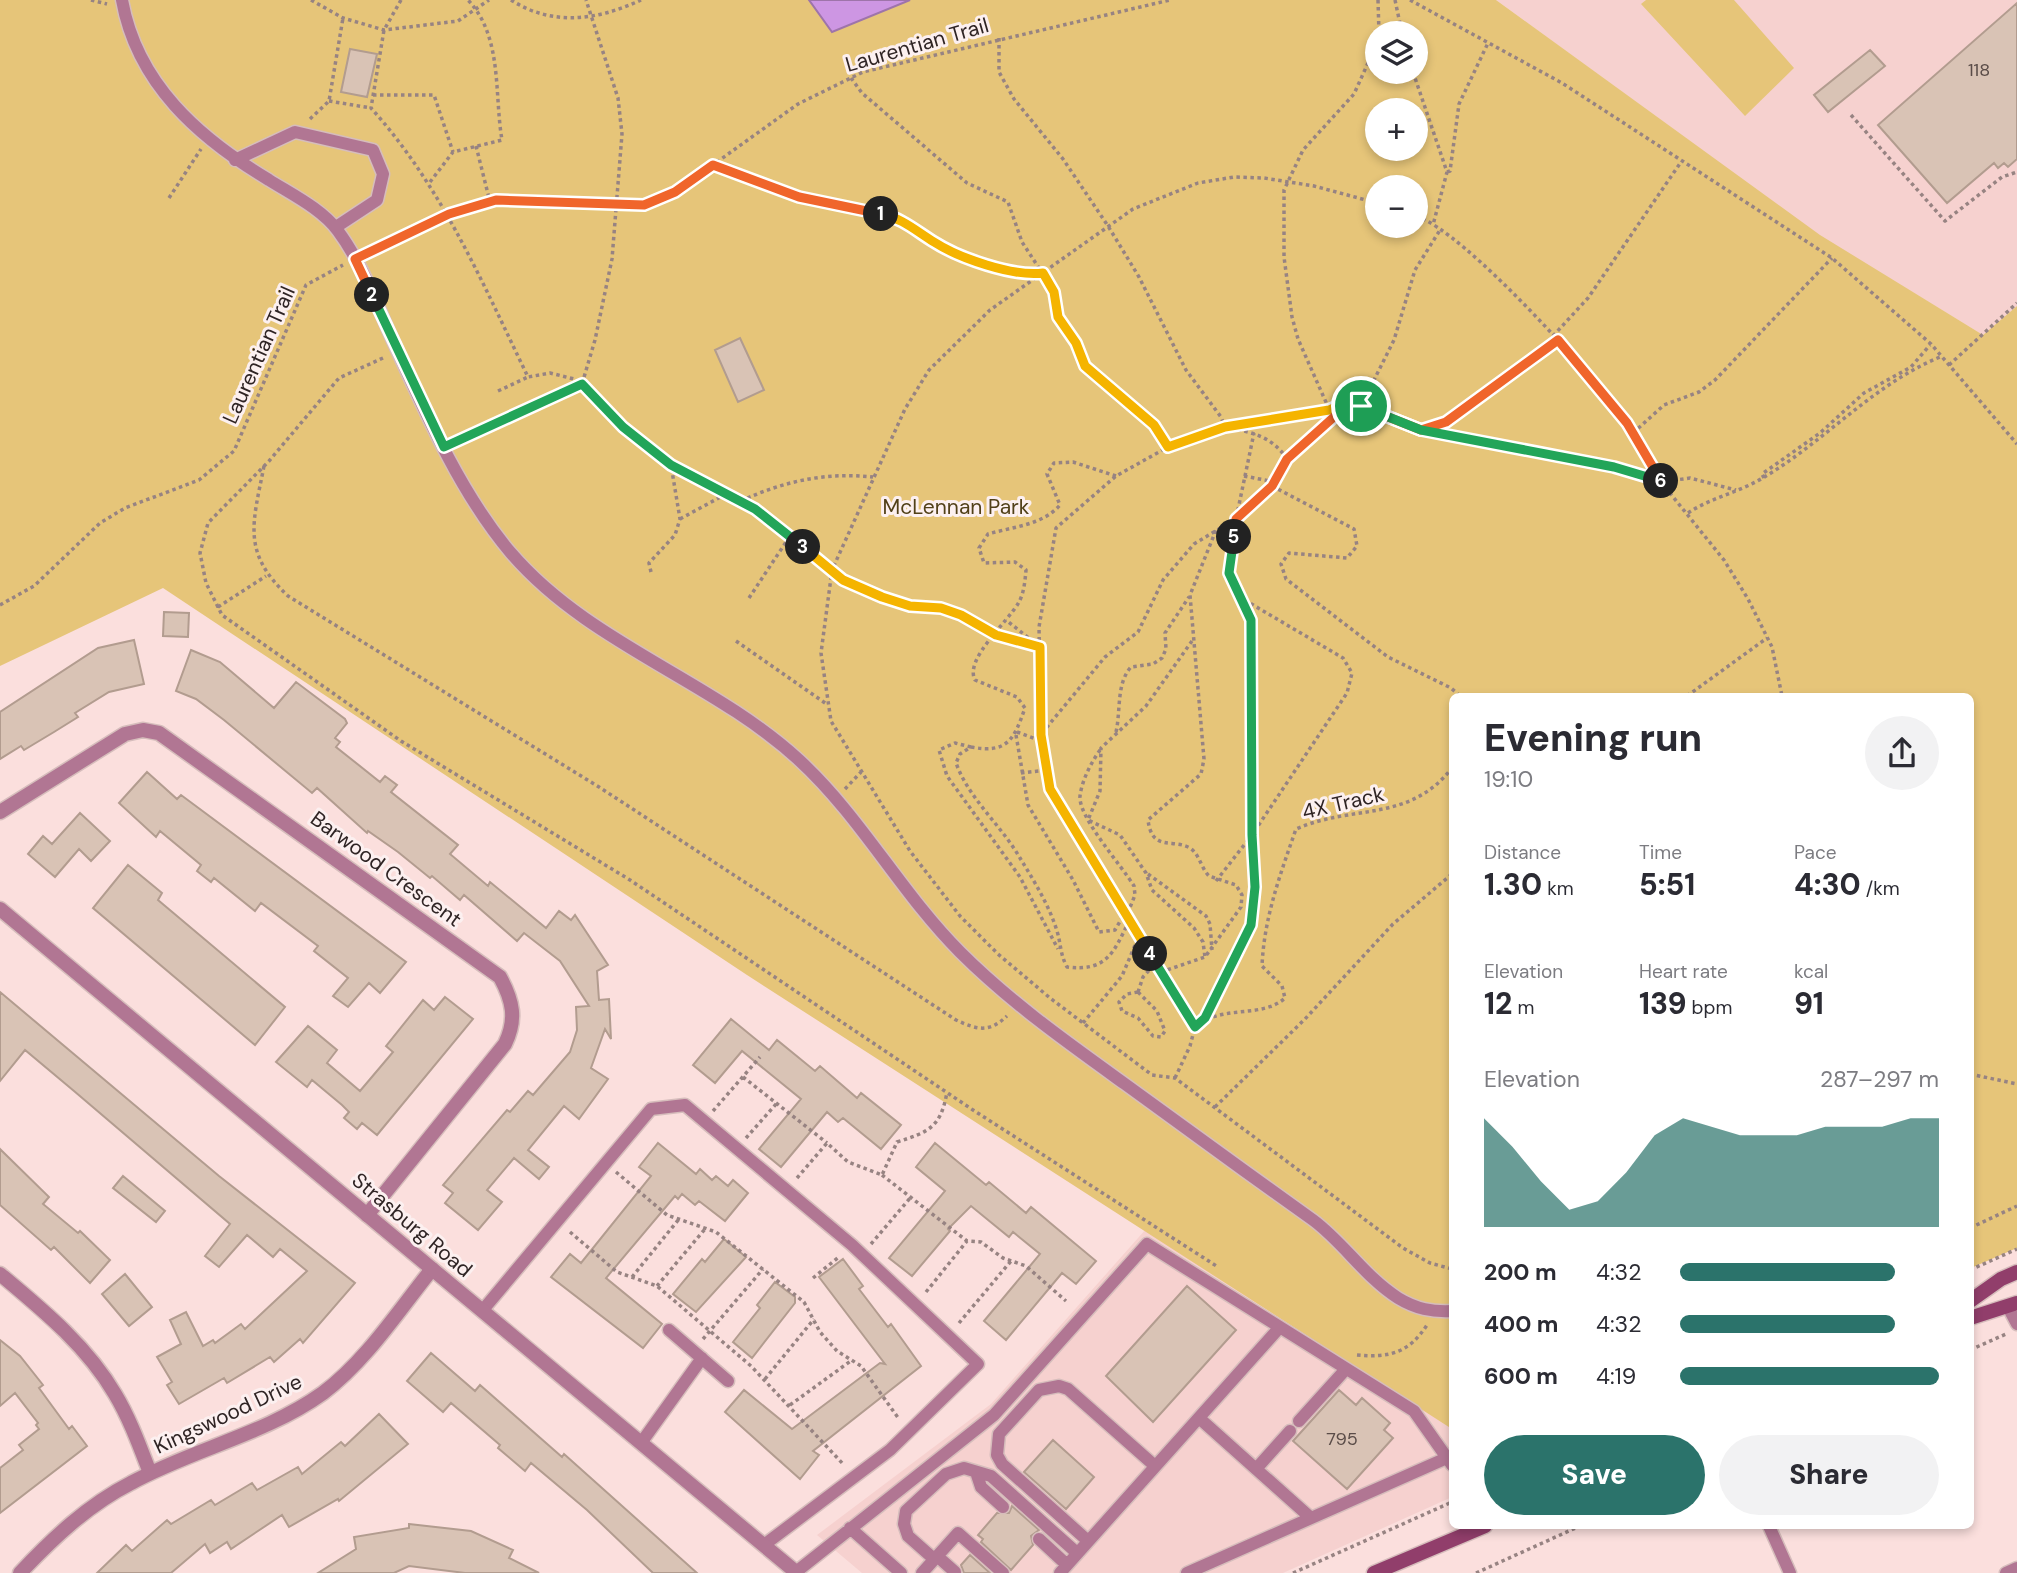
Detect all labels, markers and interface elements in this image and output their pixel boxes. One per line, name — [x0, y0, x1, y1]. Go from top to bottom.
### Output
street label: Laurentian Trail — [842, 11, 992, 79]
map controls — [1365, 21, 1428, 238]
button: layers — [1365, 21, 1428, 84]
house number: 118 — [1968, 58, 1990, 82]
button: + — [1365, 98, 1428, 161]
button: − — [1365, 175, 1428, 238]
pin: 1 — [864, 196, 898, 232]
text: 1 — [877, 201, 884, 226]
pin: 2 — [354, 278, 390, 312]
street label: Laurentian Trail — [216, 282, 302, 428]
text: 2 — [366, 282, 377, 307]
pin — [1331, 376, 1391, 436]
icon: arrive — [1342, 387, 1380, 425]
pin: 6 — [1644, 463, 1678, 498]
text: 6 — [1654, 468, 1667, 493]
park label: McLennan Park — [883, 493, 1030, 521]
pin: 5 — [1216, 520, 1252, 554]
text: 5 — [1228, 524, 1239, 549]
pin: 3 — [786, 530, 820, 564]
text: 3 — [797, 534, 808, 559]
text: Evening run — [1484, 713, 1702, 763]
button: share — [1865, 716, 1939, 790]
text: 19:10 — [1484, 764, 1533, 794]
street label: 4X Track — [1299, 780, 1387, 826]
street label: Barwood Crescent — [305, 805, 467, 933]
text: Distance — [1484, 840, 1561, 865]
text: Time — [1639, 840, 1682, 865]
text: Pace — [1794, 840, 1837, 865]
text: 1.30 — [1484, 865, 1542, 904]
text: 5:51 — [1639, 865, 1695, 904]
text: 4:30 — [1794, 865, 1861, 904]
text: km — [1542, 876, 1574, 901]
text: /km — [1861, 876, 1900, 901]
pin: 4 — [1132, 936, 1168, 972]
text: 4 — [1143, 941, 1156, 966]
text: Elevation — [1484, 959, 1563, 984]
text: Heart rate — [1639, 959, 1728, 984]
text: kcal — [1794, 959, 1828, 984]
text: 12 — [1484, 984, 1512, 1023]
text: 139 — [1639, 984, 1687, 1023]
text: 91 — [1794, 984, 1824, 1023]
text: m — [1512, 995, 1534, 1020]
text: bpm — [1687, 995, 1732, 1020]
text: Elevation — [1484, 1064, 1580, 1094]
text: 287–297 m — [1820, 1064, 1939, 1094]
street label: Strasburg Road — [346, 1166, 478, 1284]
text: 200 m — [1484, 1257, 1557, 1287]
text: 4:32 — [1596, 1257, 1641, 1287]
text: 400 m — [1484, 1309, 1558, 1339]
text: 4:32 — [1596, 1309, 1641, 1339]
text: 600 m — [1484, 1361, 1558, 1391]
text: 4:19 — [1596, 1361, 1636, 1391]
street label: Kingswood Drive — [149, 1367, 307, 1461]
house number: 795 — [1326, 1427, 1358, 1451]
button: Save — [1484, 1435, 1705, 1515]
button: Share — [1719, 1435, 1939, 1515]

